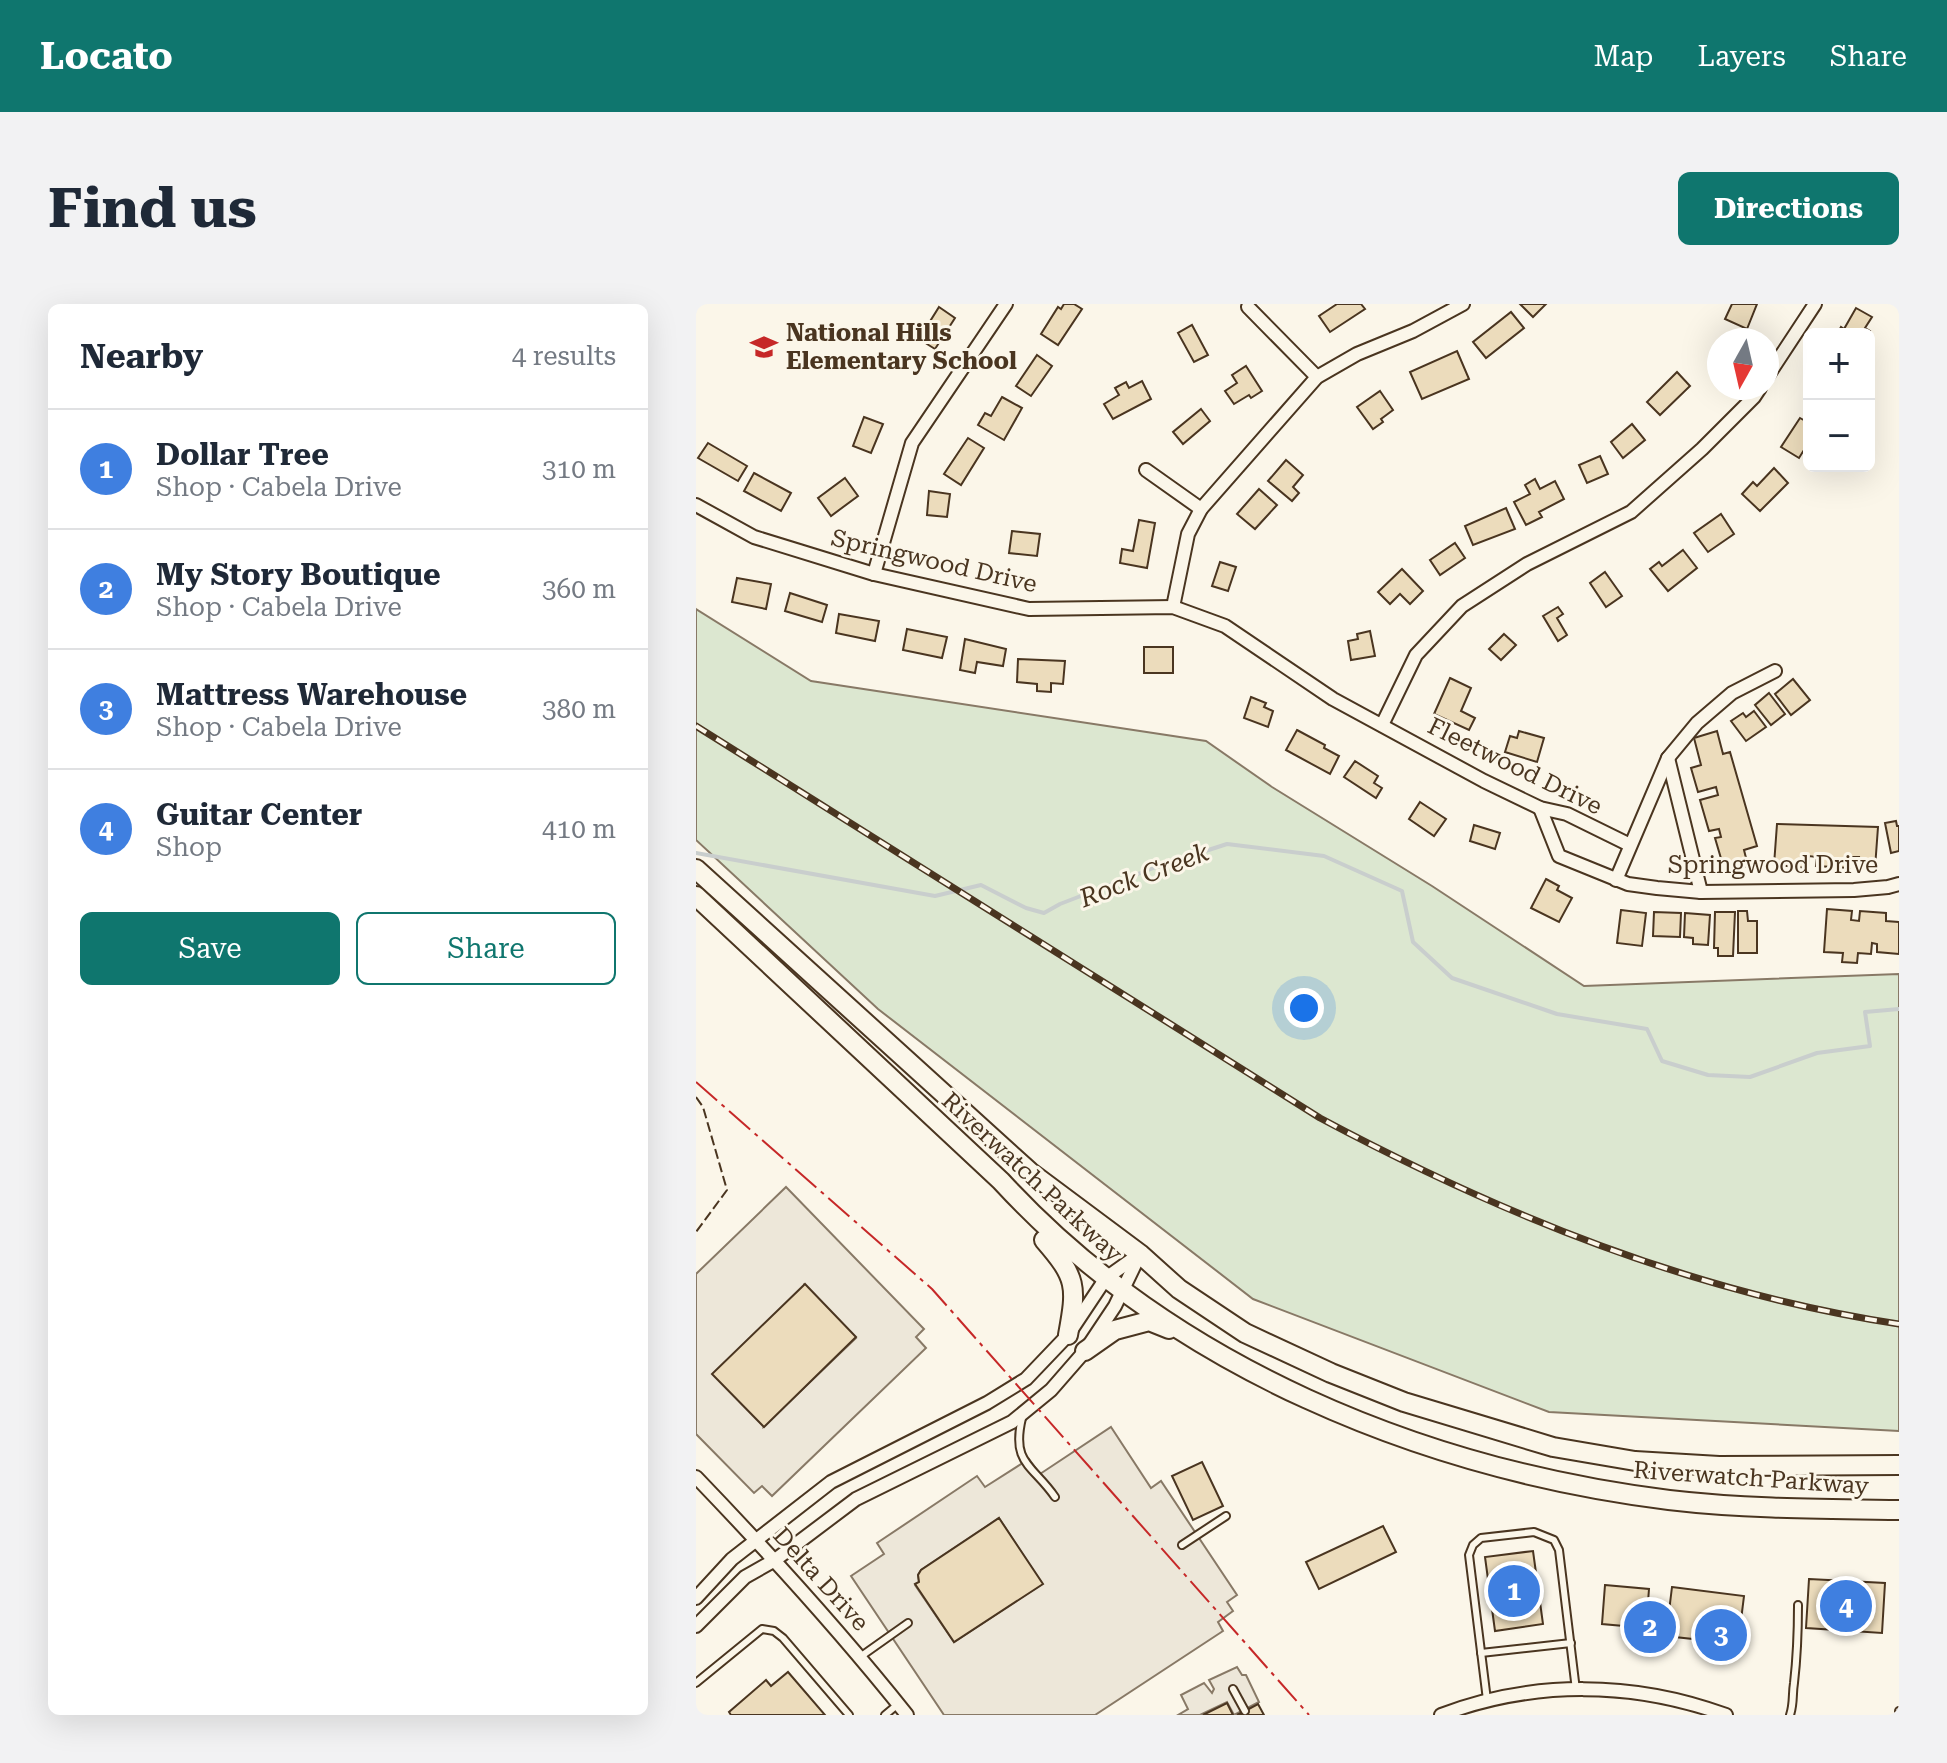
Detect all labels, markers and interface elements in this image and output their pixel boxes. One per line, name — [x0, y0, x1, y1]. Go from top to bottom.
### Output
text: Locato — [40, 34, 173, 78]
text: Map — [1594, 40, 1653, 73]
text: Layers — [1697, 40, 1786, 73]
text: Share — [1830, 40, 1907, 73]
button: Directions — [1678, 172, 1899, 245]
text: Find us — [48, 175, 257, 241]
place label: National Hills Elementary School — [786, 319, 1017, 375]
north arrow — [1707, 328, 1779, 400]
map controls — [1803, 328, 1875, 472]
button: + — [1803, 328, 1875, 400]
school or university icon: National Hills Elementary School — [749, 332, 779, 362]
text: Nearby — [80, 336, 203, 376]
text: 4 results — [512, 341, 616, 371]
button: − — [1803, 400, 1875, 472]
text: Dollar Tree — [156, 437, 329, 472]
text: 1 — [99, 454, 113, 484]
text: 310 m — [542, 454, 616, 484]
text: Shop · Cabela Drive — [156, 472, 402, 502]
street label: Springwood Drive — [828, 524, 1040, 598]
text: My Story Boutique — [156, 557, 441, 592]
text: 2 — [99, 574, 113, 604]
text: 360 m — [542, 574, 616, 604]
text: Shop · Cabela Drive — [156, 592, 402, 622]
text: Mattress Warehouse — [156, 677, 467, 712]
text: 3 — [99, 694, 113, 724]
text: 380 m — [542, 694, 616, 724]
text: Shop · Cabela Drive — [156, 712, 402, 742]
street label: Fleetwood Drive — [1423, 712, 1607, 820]
text: Guitar Center — [156, 797, 362, 832]
text: 4 — [99, 814, 113, 844]
text: 410 m — [542, 814, 616, 844]
text: Shop — [156, 832, 222, 862]
water label: Rock Creek — [1074, 836, 1214, 914]
street label: Springwood Drive — [1668, 851, 1878, 879]
button: Save — [80, 912, 340, 985]
button: Share — [356, 912, 616, 985]
your location — [1284, 988, 1324, 1028]
street label: Riverwatch Parkway — [936, 1086, 1128, 1268]
street label: Riverwatch Parkway — [1632, 1456, 1870, 1500]
street label: Delta Drive — [767, 1521, 875, 1637]
pin: 1 — [1488, 1561, 1540, 1621]
pin: 4 — [1820, 1576, 1872, 1636]
pin: 2 — [1624, 1597, 1676, 1657]
pin: 3 — [1695, 1605, 1747, 1665]

